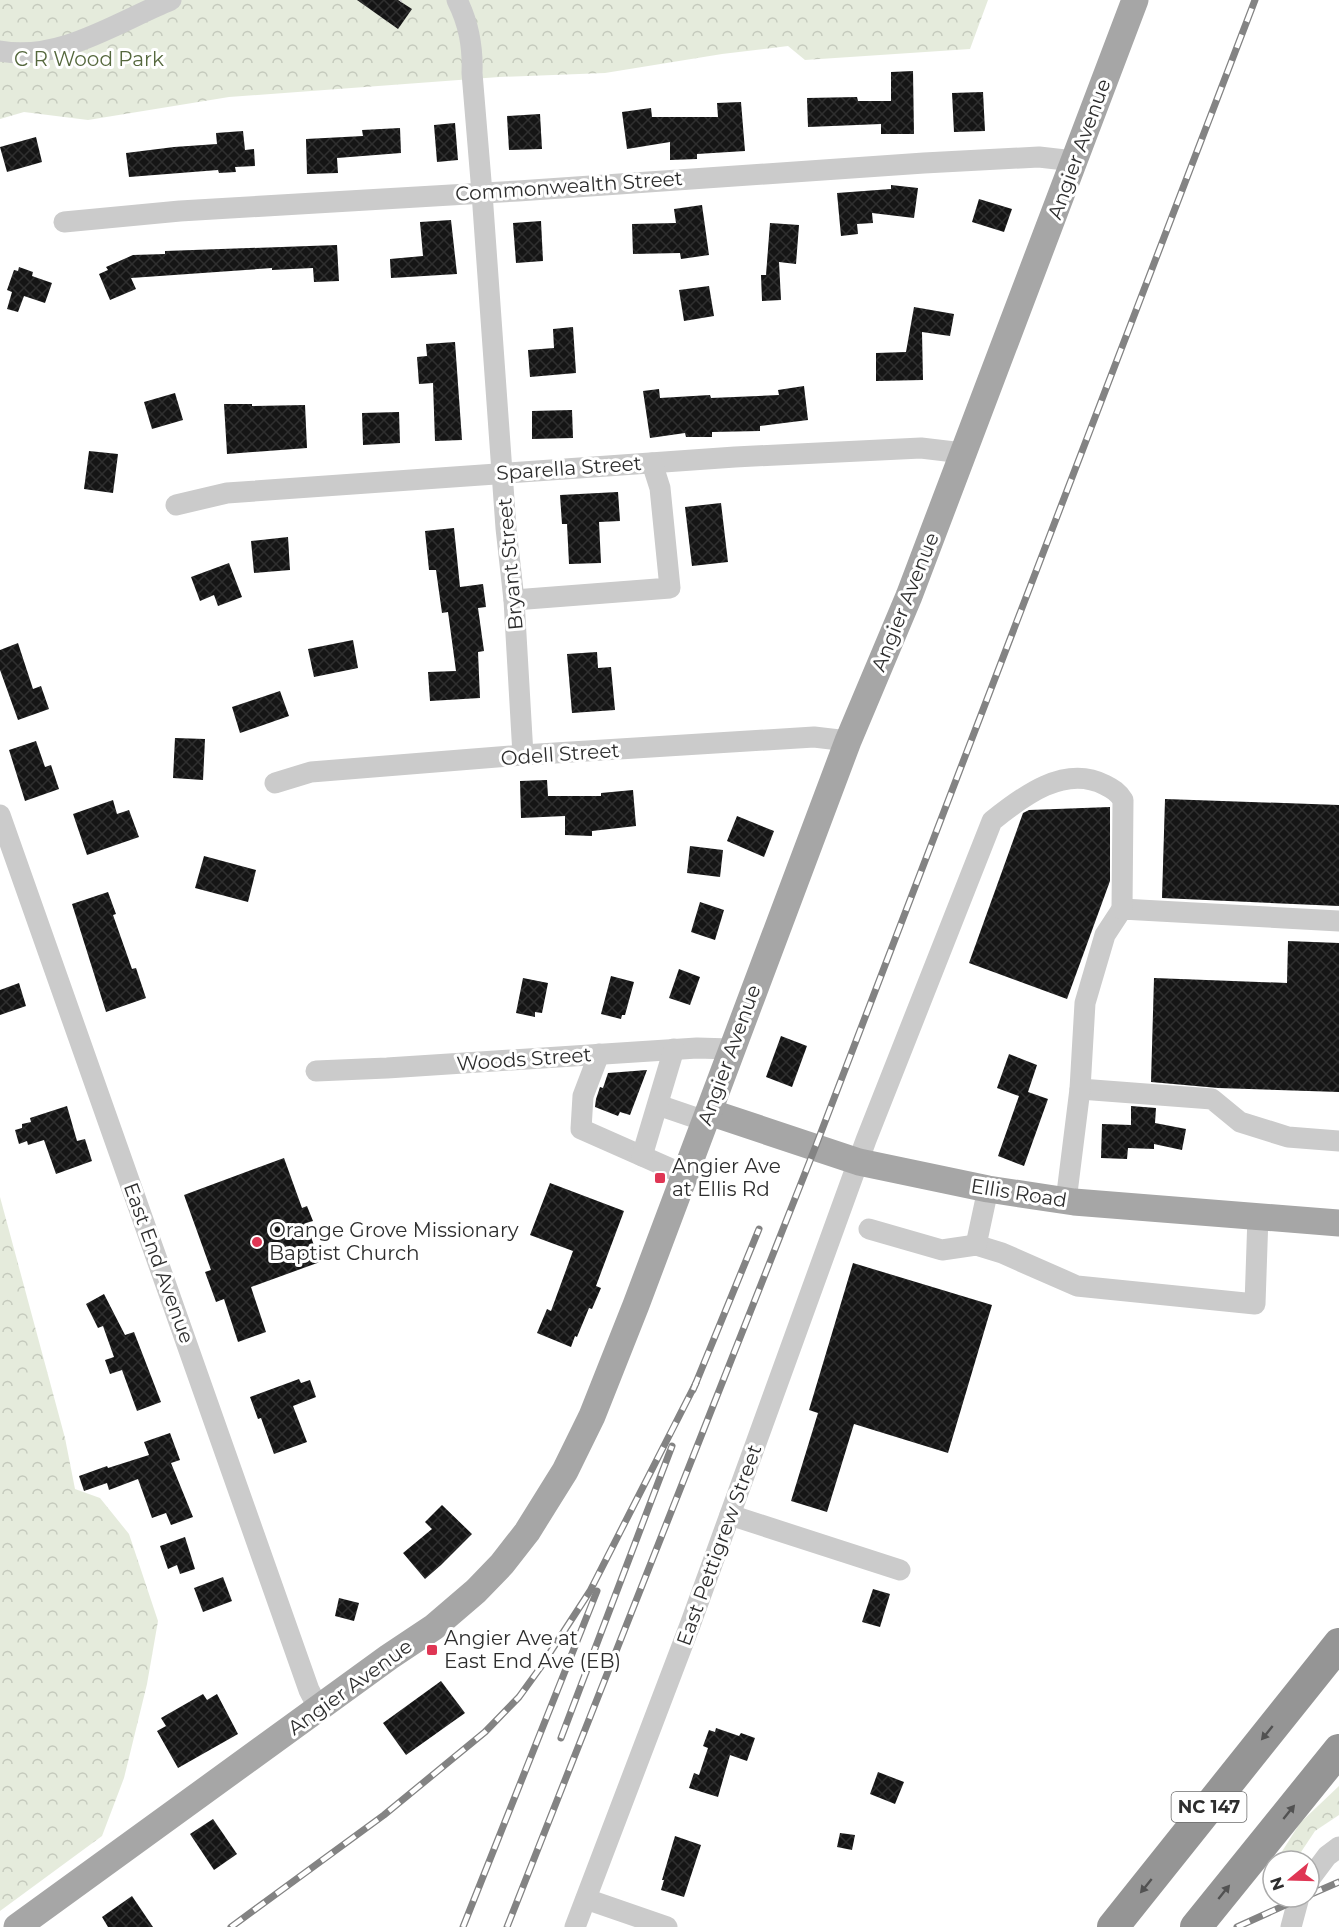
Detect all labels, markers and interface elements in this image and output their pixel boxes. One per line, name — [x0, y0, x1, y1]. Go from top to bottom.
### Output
park label: C R Wood Park — [14, 47, 164, 71]
street label: Angier Avenue — [1042, 75, 1116, 223]
street label: Commonwealth Street — [454, 166, 684, 206]
street label: Sparella Street — [495, 451, 643, 485]
street label: Bryant Street — [492, 497, 528, 631]
street label: Angier Avenue — [866, 529, 944, 675]
street label: Odell Street — [500, 738, 620, 770]
street label: Angier Avenue — [692, 981, 766, 1129]
street label: Woods Street — [456, 1042, 592, 1076]
place label: Angier Ave at Ellis Rd — [672, 1154, 781, 1201]
marker: Angier Ave at Ellis Rd — [653, 1171, 667, 1185]
street label: Ellis Road — [969, 1174, 1069, 1212]
street label: East End Avenue — [119, 1179, 199, 1347]
place label: Orange Grove Missionary Baptist Church — [269, 1218, 519, 1265]
marker: Orange Grove Missionary Baptist Church — [250, 1235, 264, 1249]
street label: East Pettigrew Street — [671, 1441, 767, 1649]
place label: Angier Ave at East End Ave (EB) — [444, 1626, 621, 1673]
street label: Angier Avenue — [283, 1634, 417, 1740]
marker: Angier Ave at East End Ave (EB) — [425, 1643, 439, 1657]
one-way arrow — [1262, 1726, 1274, 1741]
road number: NC 147 — [1172, 1792, 1246, 1822]
one-way arrow — [1282, 1804, 1295, 1820]
north arrow — [1261, 1849, 1321, 1909]
text: N — [1266, 1875, 1288, 1893]
one-way arrow — [1139, 1878, 1152, 1894]
one-way arrow — [1217, 1884, 1230, 1900]

